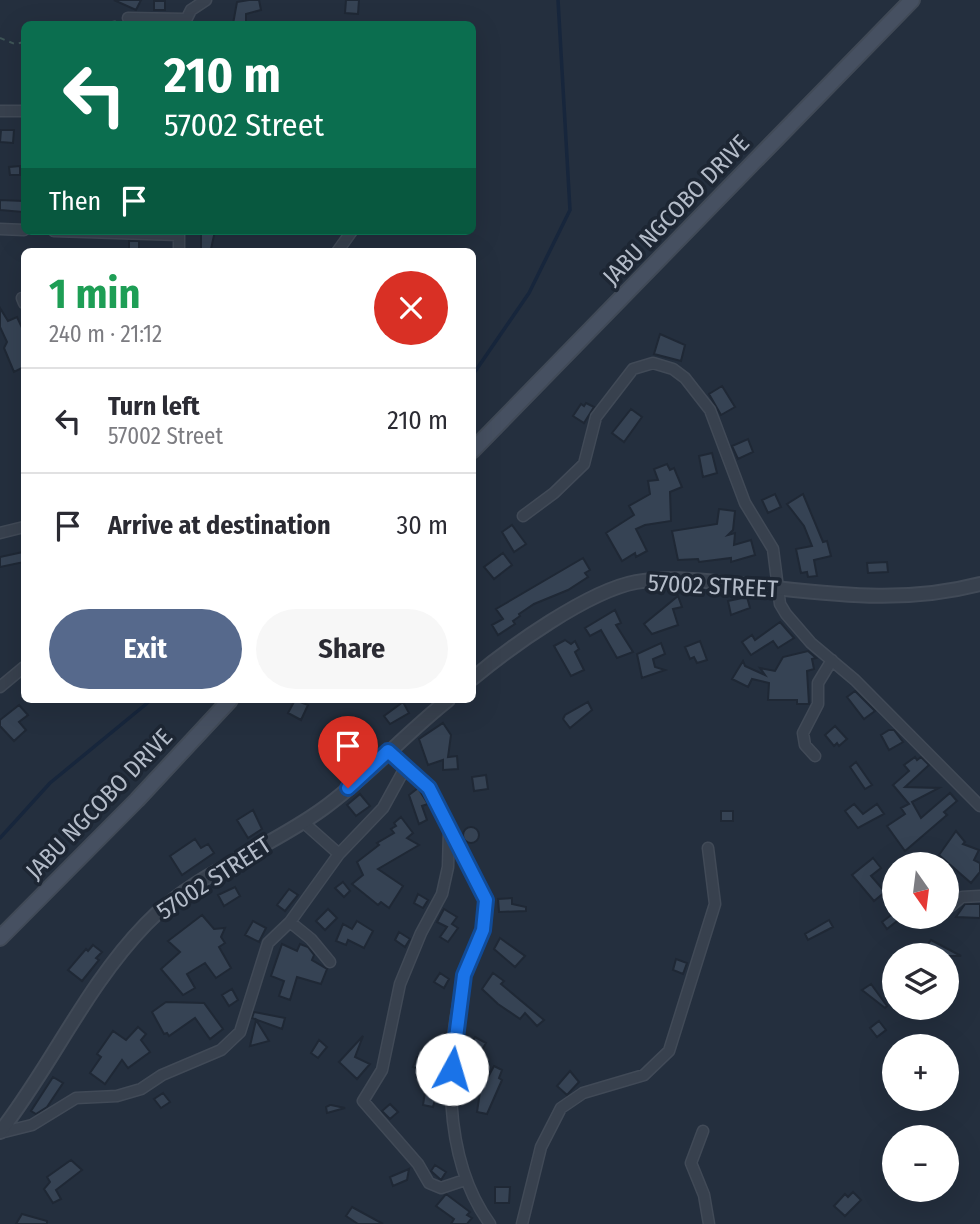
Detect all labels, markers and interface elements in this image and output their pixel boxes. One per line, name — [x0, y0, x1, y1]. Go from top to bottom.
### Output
text: 210 m — [164, 46, 281, 105]
icon: left — [49, 49, 140, 140]
text: 57002 Street — [164, 106, 324, 144]
street label: JABU NGCOBO DRIVE — [597, 129, 755, 291]
icon: arrive — [115, 182, 153, 220]
text: Then — [49, 186, 101, 217]
text: 1 min — [49, 269, 140, 319]
button: close — [374, 271, 448, 345]
text: 240 m · 21:12 — [49, 320, 162, 348]
text: Turn left — [108, 391, 200, 422]
icon: left — [49, 402, 87, 440]
text: 210 m — [387, 405, 448, 436]
text: 57002 Street — [108, 422, 223, 450]
icon: arrive — [49, 507, 87, 545]
text: Arrive at destination — [108, 510, 331, 541]
text: 30 m — [397, 510, 448, 541]
street label: 57002 STREET — [647, 569, 779, 603]
button: Exit — [49, 609, 242, 689]
button: Share — [256, 609, 448, 689]
pin — [318, 716, 378, 788]
street label: JABU NGCOBO DRIVE — [20, 723, 178, 885]
icon: arrive — [329, 727, 367, 765]
street label: 57002 STREET — [152, 831, 276, 925]
north arrow — [882, 852, 959, 929]
map controls — [882, 852, 959, 1202]
button: layers — [882, 943, 959, 1020]
position arrow — [415, 1032, 489, 1106]
button: + — [882, 1034, 959, 1111]
button: − — [882, 1125, 959, 1202]

